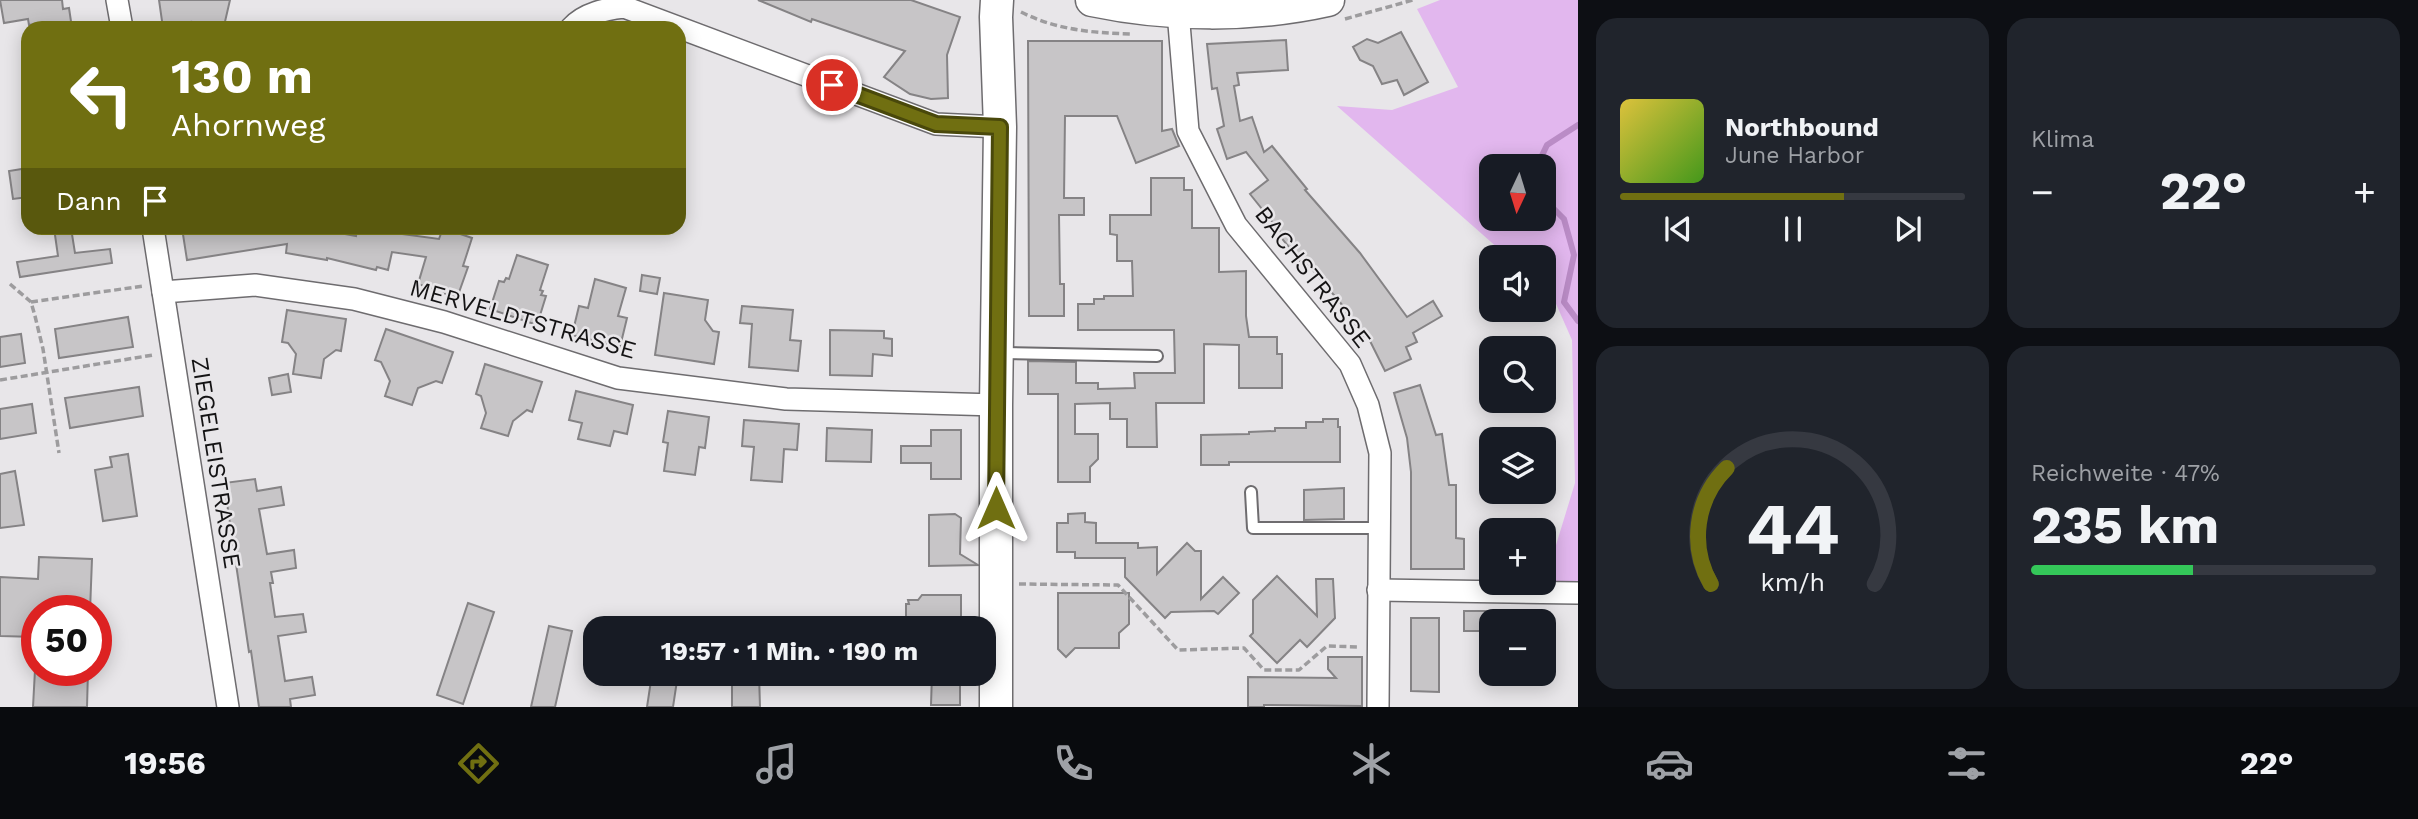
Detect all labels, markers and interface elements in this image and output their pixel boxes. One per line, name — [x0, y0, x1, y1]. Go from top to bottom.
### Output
text: 130 m — [171, 47, 313, 105]
icon: left — [56, 49, 147, 140]
pin — [802, 55, 862, 115]
icon: arrive — [813, 66, 851, 104]
text: Ahornweg — [171, 106, 325, 144]
text: Northbound — [1725, 112, 1879, 142]
text: Klima — [2031, 126, 2094, 153]
text: June Harbor — [1725, 142, 1864, 169]
north arrow — [1479, 154, 1556, 231]
map controls — [1479, 154, 1556, 686]
text: 22° — [2160, 161, 2247, 222]
text: − — [2031, 170, 2054, 214]
text: + — [2353, 170, 2376, 214]
icon: arrive — [136, 182, 174, 220]
text: Dann — [56, 186, 122, 216]
street label: BACHSTRASSE — [1249, 201, 1377, 353]
icon: previous — [1659, 210, 1697, 248]
icon: pause — [1774, 210, 1812, 248]
icon: next — [1889, 210, 1927, 248]
button: sound — [1479, 245, 1556, 322]
street label: MERVELDTSTRASSE — [407, 273, 639, 365]
button: search — [1479, 336, 1556, 413]
street label: ZIEGELEISTRASSE — [185, 355, 247, 571]
button: layers — [1479, 427, 1556, 504]
text: Reichweite · 47% — [2031, 460, 2220, 487]
position arrow — [959, 471, 1033, 545]
text: 44 — [1745, 486, 1840, 572]
text: 235 km — [2031, 495, 2219, 556]
button: + — [1479, 518, 1556, 595]
text: km/h — [1760, 567, 1825, 596]
speed limit sign: 50 — [21, 595, 112, 686]
button: − — [1479, 609, 1556, 686]
text: 19:57 · 1 Min. · 190 m — [661, 636, 918, 666]
icon: directions — [454, 739, 503, 788]
icon: music — [752, 739, 801, 788]
icon: phone — [1049, 739, 1098, 788]
icon: climate — [1347, 739, 1396, 788]
icon: car — [1645, 739, 1694, 788]
icon: filters — [1942, 739, 1991, 788]
text: 19:56 — [124, 744, 206, 782]
text: 22° — [2240, 744, 2294, 782]

